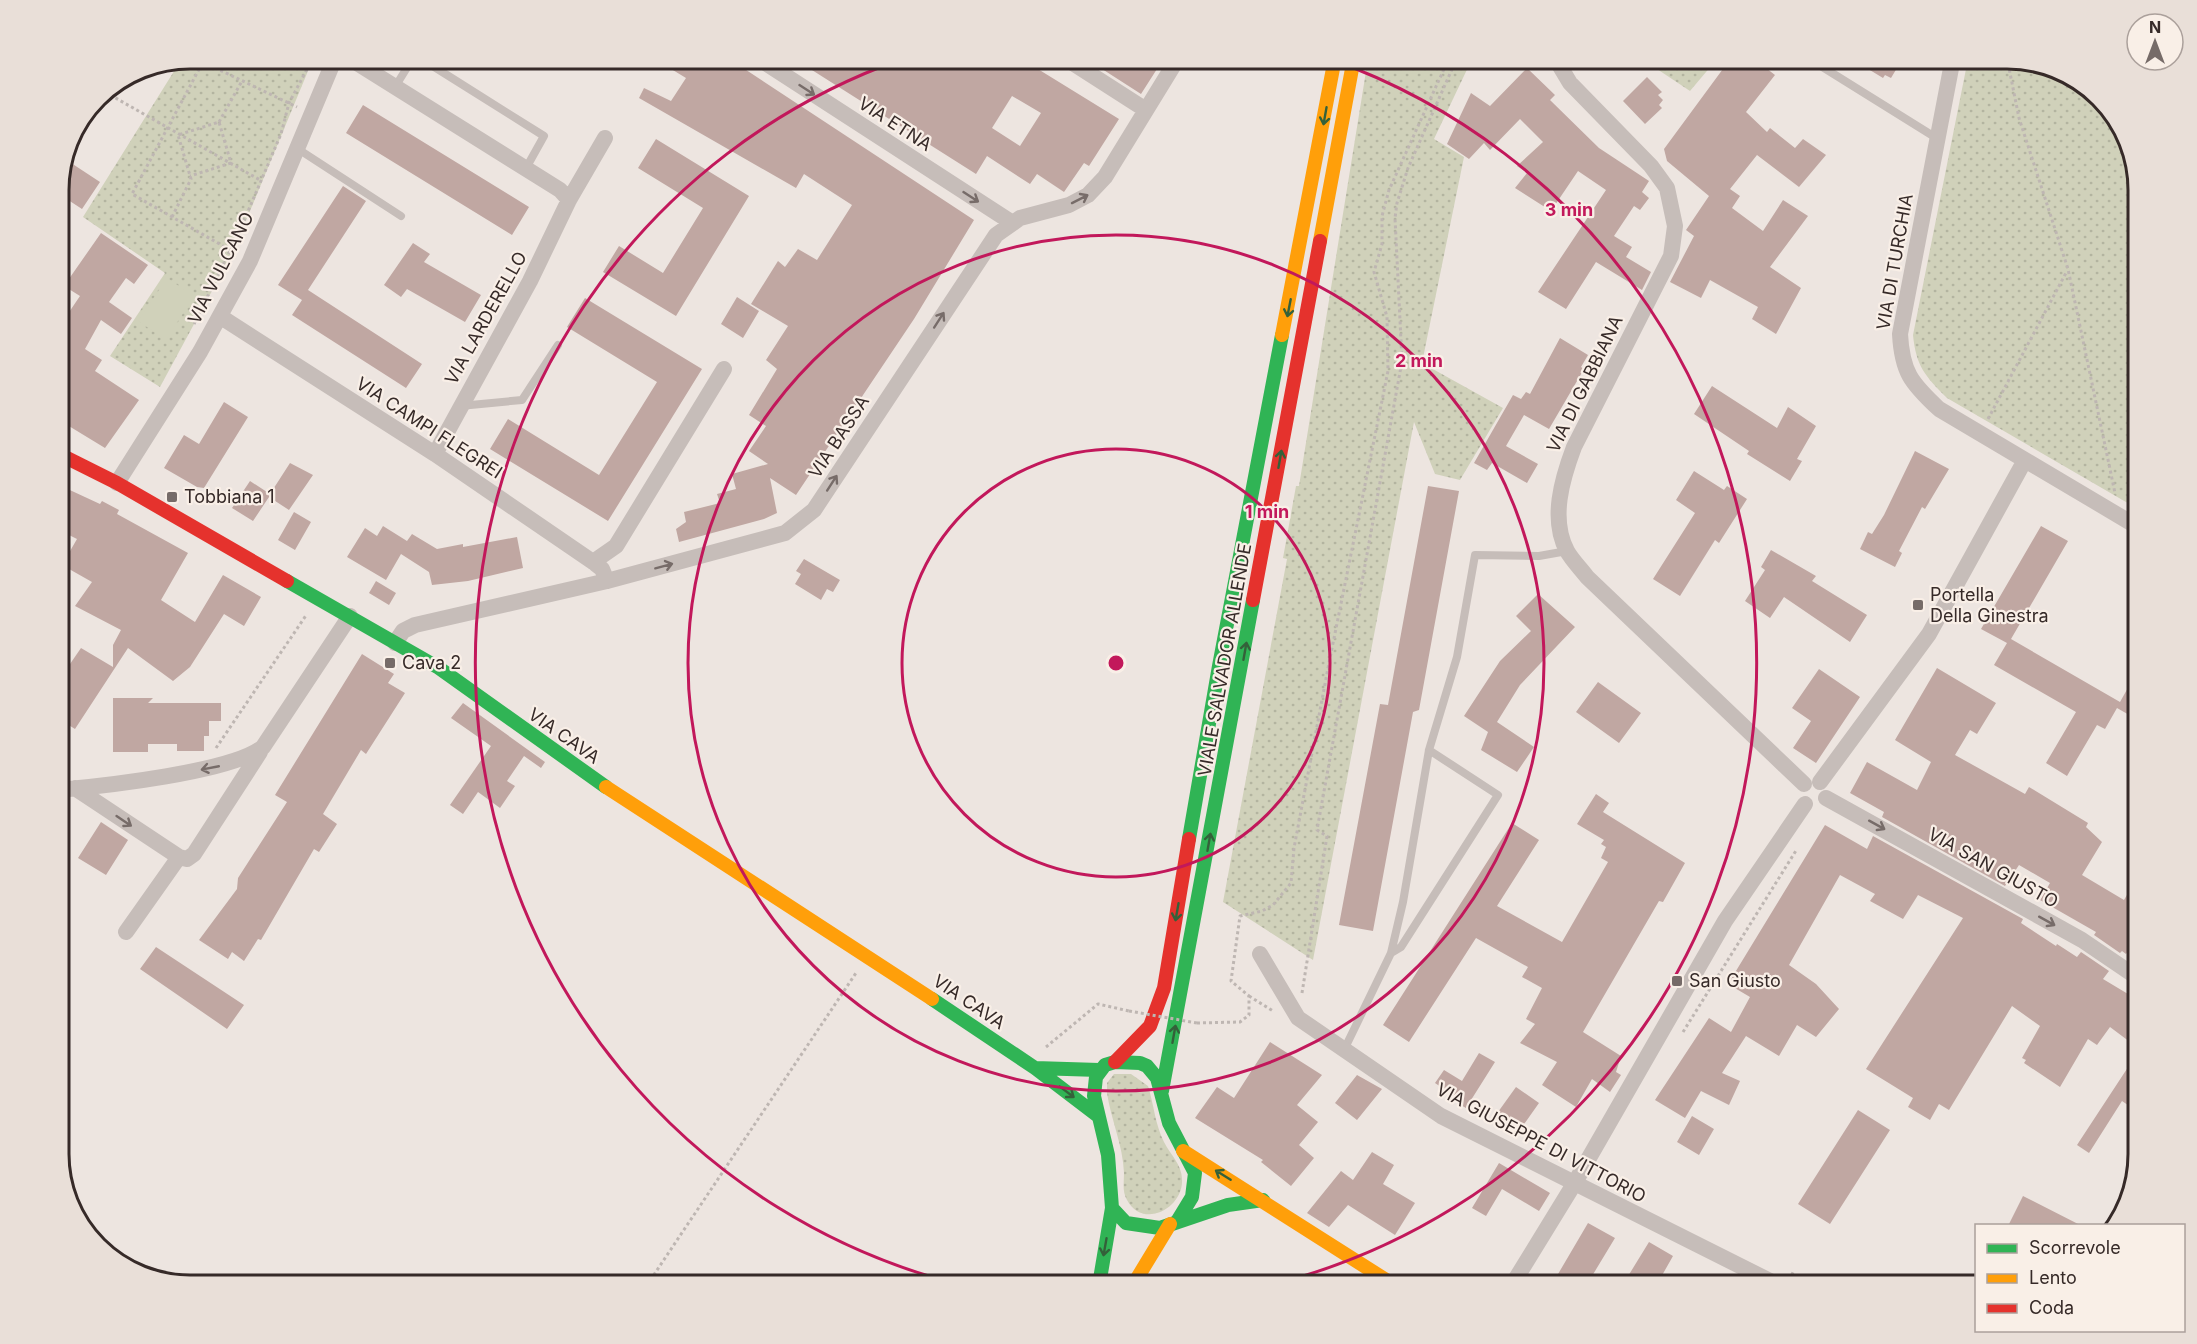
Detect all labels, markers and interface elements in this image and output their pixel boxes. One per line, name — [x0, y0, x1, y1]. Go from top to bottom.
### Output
north arrow — [2125, 12, 2185, 72]
text: N — [2149, 17, 2161, 37]
one-way arrow — [799, 84, 816, 97]
street label: VIA ETNA — [855, 92, 936, 155]
one-way arrow — [1319, 106, 1330, 125]
one-way arrow — [962, 191, 979, 203]
street label: VIA DI TURCHIA — [1872, 192, 1917, 332]
one-way arrow — [1070, 193, 1088, 205]
text: 3 min — [1545, 199, 1593, 220]
street label: VIA VULCANO — [183, 208, 258, 327]
street label: VIA LARDERELLO — [440, 248, 531, 388]
one-way arrow — [1283, 297, 1294, 317]
street label: VIA DI GABBIANA — [1542, 312, 1627, 456]
one-way arrow — [933, 313, 945, 329]
text: 2 min — [1395, 350, 1443, 371]
street label: VIA CAMPI FLEGREI — [352, 373, 506, 483]
street label: VIA BASSA — [804, 391, 873, 482]
one-way arrow — [1275, 450, 1286, 469]
one-way arrow — [826, 475, 838, 492]
place label: Tobbiana 1 — [184, 486, 275, 507]
marker: Tobbiana 1 — [165, 490, 179, 504]
text: 1 min — [1245, 501, 1289, 522]
street label: VIALE SALVADOR ALLENDE — [1194, 542, 1255, 778]
one-way arrow — [654, 560, 673, 571]
place label: Portella Della Ginestra — [1930, 584, 2049, 626]
marker: Portella Della Ginestra — [1911, 598, 1925, 612]
one-way arrow — [1240, 641, 1251, 661]
place label: Cava 2 — [402, 652, 461, 673]
centre of rings — [1106, 653, 1126, 673]
marker: Cava 2 — [383, 656, 397, 670]
street label: VIA CAVA — [525, 703, 604, 768]
one-way arrow — [200, 763, 220, 774]
one-way arrow — [115, 815, 132, 827]
one-way arrow — [1868, 820, 1886, 831]
street label: VIA SAN GIUSTO — [1925, 823, 2062, 912]
one-way arrow — [1204, 833, 1215, 853]
one-way arrow — [1171, 902, 1182, 922]
one-way arrow — [2038, 916, 2056, 927]
street label: VIA CAVA — [929, 970, 1009, 1033]
place label: San Giusto — [1689, 970, 1781, 991]
marker: San Giusto — [1670, 974, 1684, 988]
one-way arrow — [1169, 1025, 1180, 1045]
street label: VIA GIUSEPPE DI VITTORIO — [1433, 1078, 1650, 1207]
one-way arrow — [1058, 1085, 1074, 1098]
one-way arrow — [1215, 1169, 1232, 1181]
legend — [1975, 1224, 2185, 1332]
one-way arrow — [1100, 1236, 1111, 1256]
text: Scorrevole — [2029, 1237, 2121, 1258]
text: Lento — [2029, 1267, 2077, 1288]
text: Coda — [2029, 1297, 2074, 1318]

